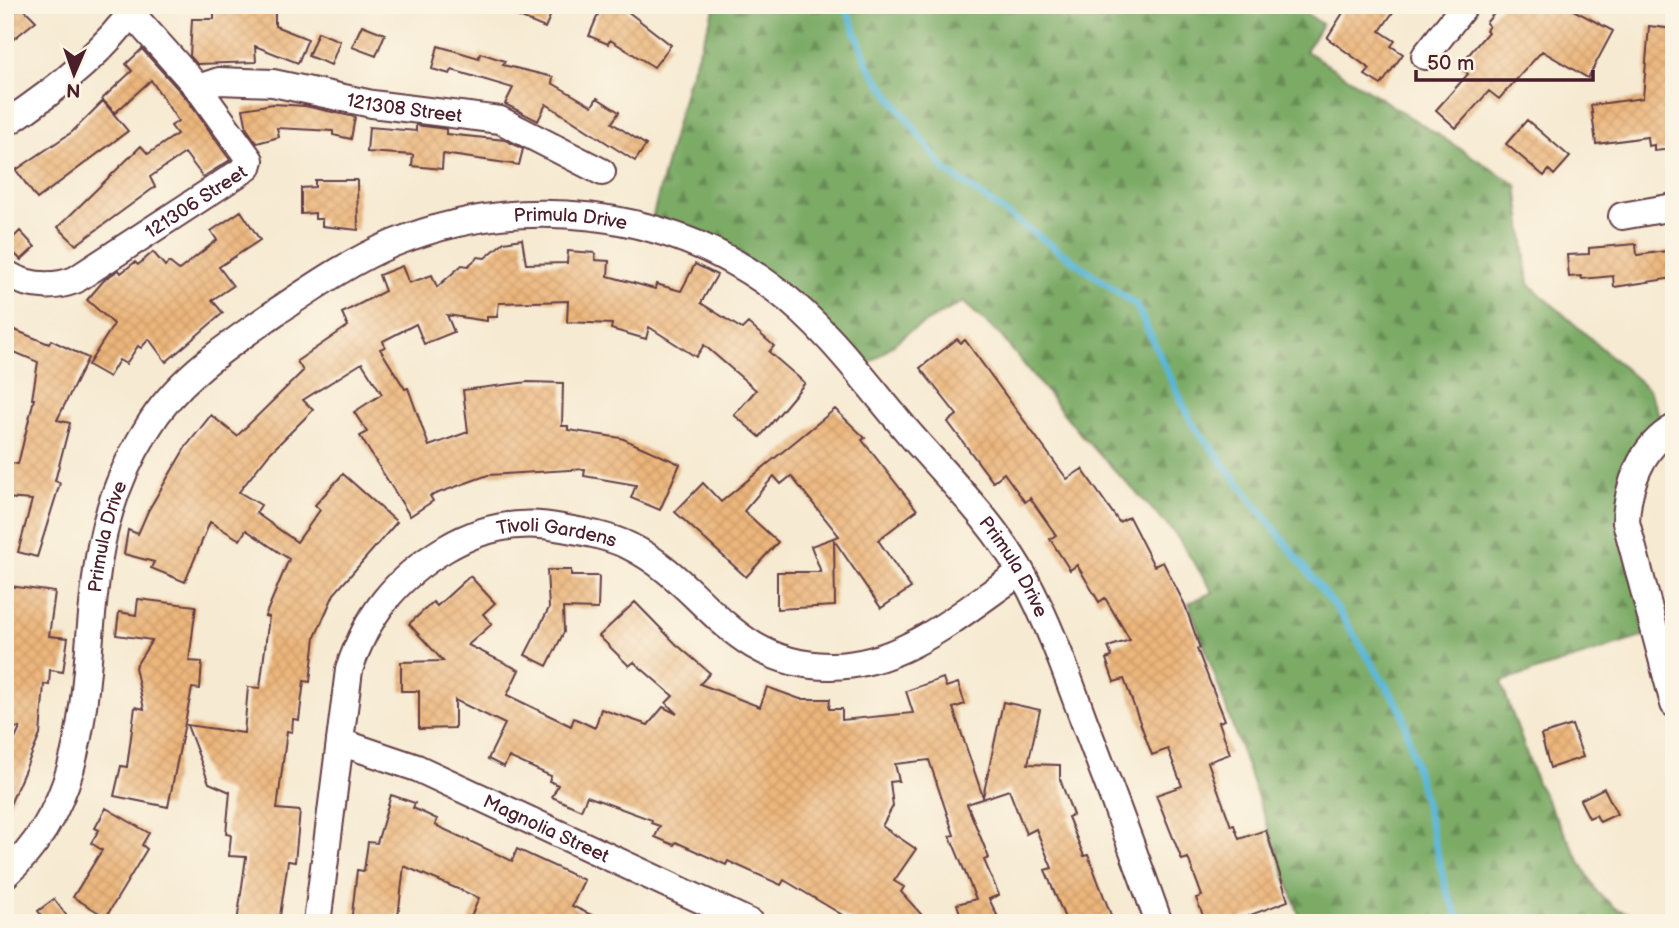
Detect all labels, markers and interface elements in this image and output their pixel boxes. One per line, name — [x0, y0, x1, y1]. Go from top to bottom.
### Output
north arrow — [38, 38, 108, 108]
scale bar — [1416, 38, 1593, 82]
text: 50 m — [1427, 51, 1474, 76]
text: N — [66, 78, 81, 101]
street label: 121308 Street — [344, 89, 464, 128]
street label: 121306 Street — [141, 161, 252, 244]
street label: Primula Drive — [513, 204, 629, 235]
street label: Primula Drive — [84, 478, 132, 594]
street label: Primula Drive — [974, 512, 1052, 621]
street label: Tivoli Gardens — [495, 514, 619, 553]
street label: Magnolia Street — [479, 790, 613, 869]

